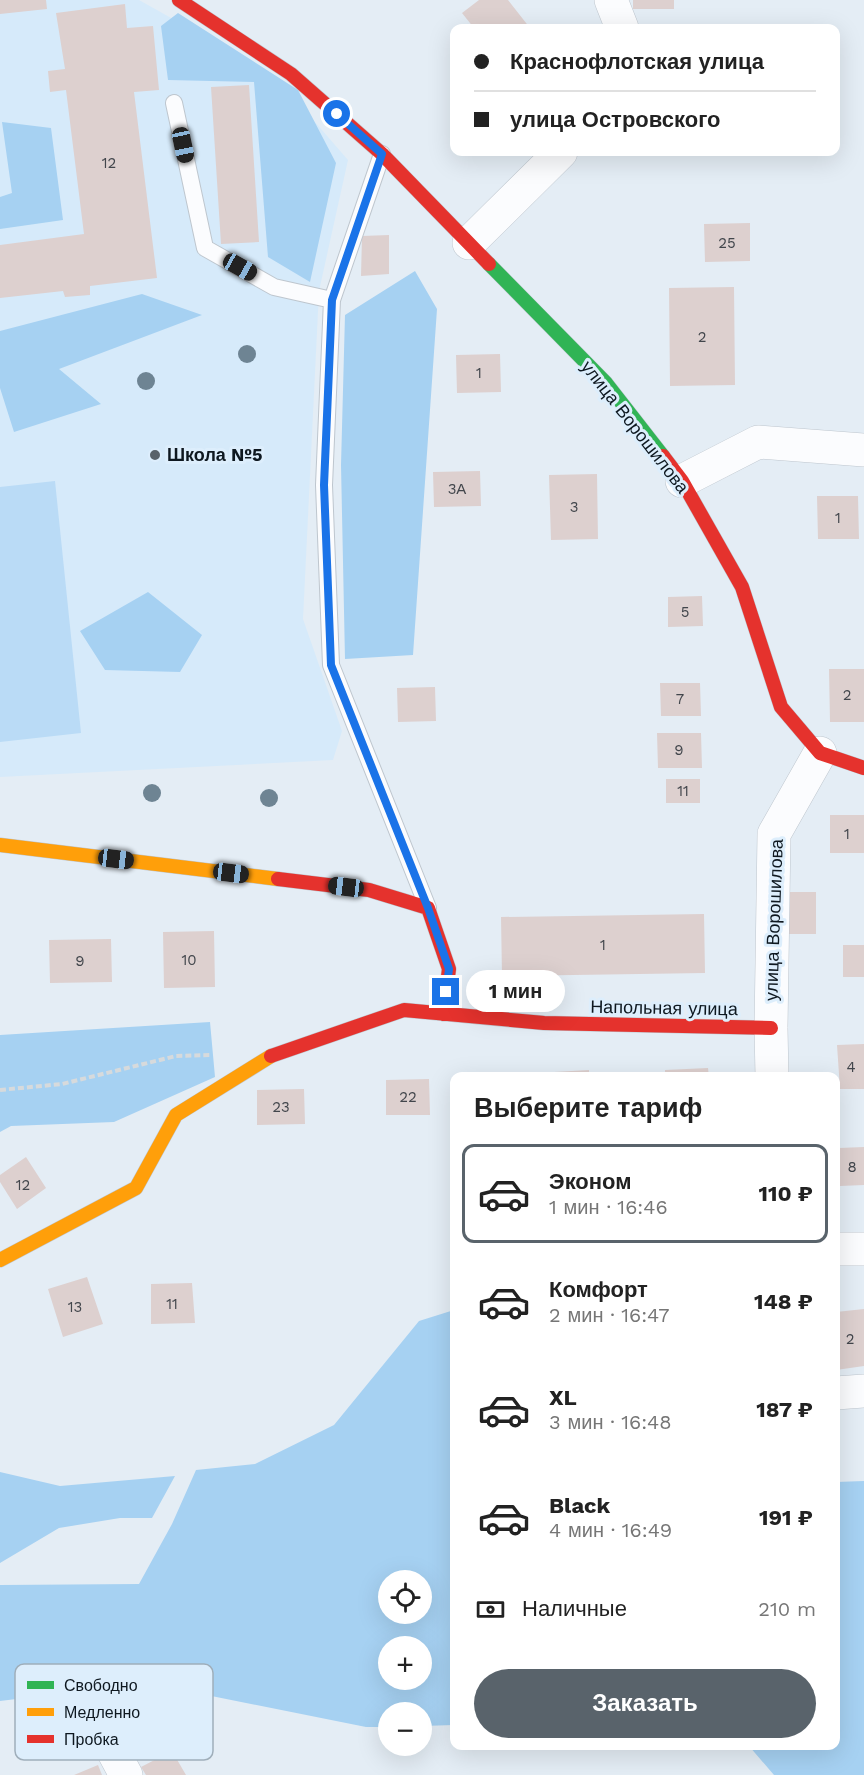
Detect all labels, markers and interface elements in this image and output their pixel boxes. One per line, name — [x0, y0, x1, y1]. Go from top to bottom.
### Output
text: Краснофлотская улица — [510, 49, 764, 74]
route start — [323, 100, 350, 127]
text: улица Островского — [510, 107, 720, 132]
car — [170, 126, 196, 164]
house number: 12 — [102, 154, 116, 172]
house number: 25 — [718, 234, 736, 252]
car — [220, 250, 260, 284]
house number: 2 — [698, 328, 706, 346]
street label: улица Ворошилова — [577, 356, 694, 498]
house number: 1 — [476, 364, 482, 382]
place label: Школа №5 — [167, 444, 262, 465]
marker: Школа №5 — [148, 448, 162, 462]
house number: 3А — [448, 480, 466, 498]
house number: 3 — [570, 498, 578, 516]
house number: 1 — [835, 509, 841, 527]
house number: 5 — [681, 603, 689, 621]
house number: 2 — [843, 686, 851, 704]
house number: 7 — [676, 690, 684, 708]
house number: 9 — [674, 741, 684, 759]
house number: 11 — [677, 782, 689, 800]
house number: 1 — [844, 825, 850, 843]
street label: улица Ворошилова — [760, 838, 787, 1001]
car — [97, 848, 135, 870]
car — [212, 862, 250, 884]
car — [327, 876, 365, 898]
house number: 1 — [600, 936, 606, 954]
house number: 10 — [181, 951, 197, 969]
house number: 9 — [75, 952, 85, 970]
callout: 1 мин — [467, 971, 566, 1013]
route end — [432, 978, 459, 1005]
text: 1 мин — [489, 979, 542, 1003]
street label: Напольная улица — [590, 996, 739, 1019]
house number: 4 — [846, 1058, 856, 1076]
house number: 22 — [399, 1088, 417, 1106]
text: Выберите тариф — [474, 1092, 702, 1124]
house number: 23 — [272, 1098, 290, 1116]
house number: 8 — [847, 1158, 857, 1176]
icon: car — [477, 1167, 531, 1221]
text: Эконом — [549, 1169, 632, 1194]
house number: 12 — [16, 1176, 30, 1194]
text: 110 ₽ — [758, 1181, 813, 1206]
text: 1 мин · 16:46 — [549, 1195, 668, 1219]
icon: car — [477, 1275, 531, 1329]
text: Комфорт — [549, 1277, 648, 1302]
text: 148 ₽ — [754, 1289, 813, 1314]
house number: 11 — [166, 1295, 178, 1313]
house number: 13 — [68, 1298, 82, 1316]
text: 2 мин · 16:47 — [549, 1303, 670, 1327]
house number: 2 — [846, 1330, 854, 1348]
icon: car — [477, 1383, 531, 1437]
text: XL — [549, 1385, 577, 1410]
text: 187 ₽ — [756, 1397, 813, 1422]
text: 3 мин · 16:48 — [549, 1410, 672, 1434]
icon: car — [477, 1491, 531, 1545]
text: Black — [549, 1493, 610, 1518]
text: 191 ₽ — [759, 1505, 813, 1530]
text: 4 мин · 16:49 — [549, 1518, 672, 1542]
map controls — [378, 1570, 432, 1756]
button: locate — [378, 1570, 432, 1624]
icon: cash — [474, 1593, 507, 1626]
text: Наличные — [522, 1596, 627, 1621]
text: 210 m — [758, 1597, 816, 1621]
button: + — [378, 1636, 432, 1690]
legend — [15, 1664, 213, 1760]
button: Заказать — [474, 1669, 816, 1738]
text: Свободно — [64, 1676, 138, 1695]
button: − — [378, 1702, 432, 1756]
text: Медленно — [64, 1703, 140, 1722]
text: Пробка — [64, 1730, 119, 1749]

